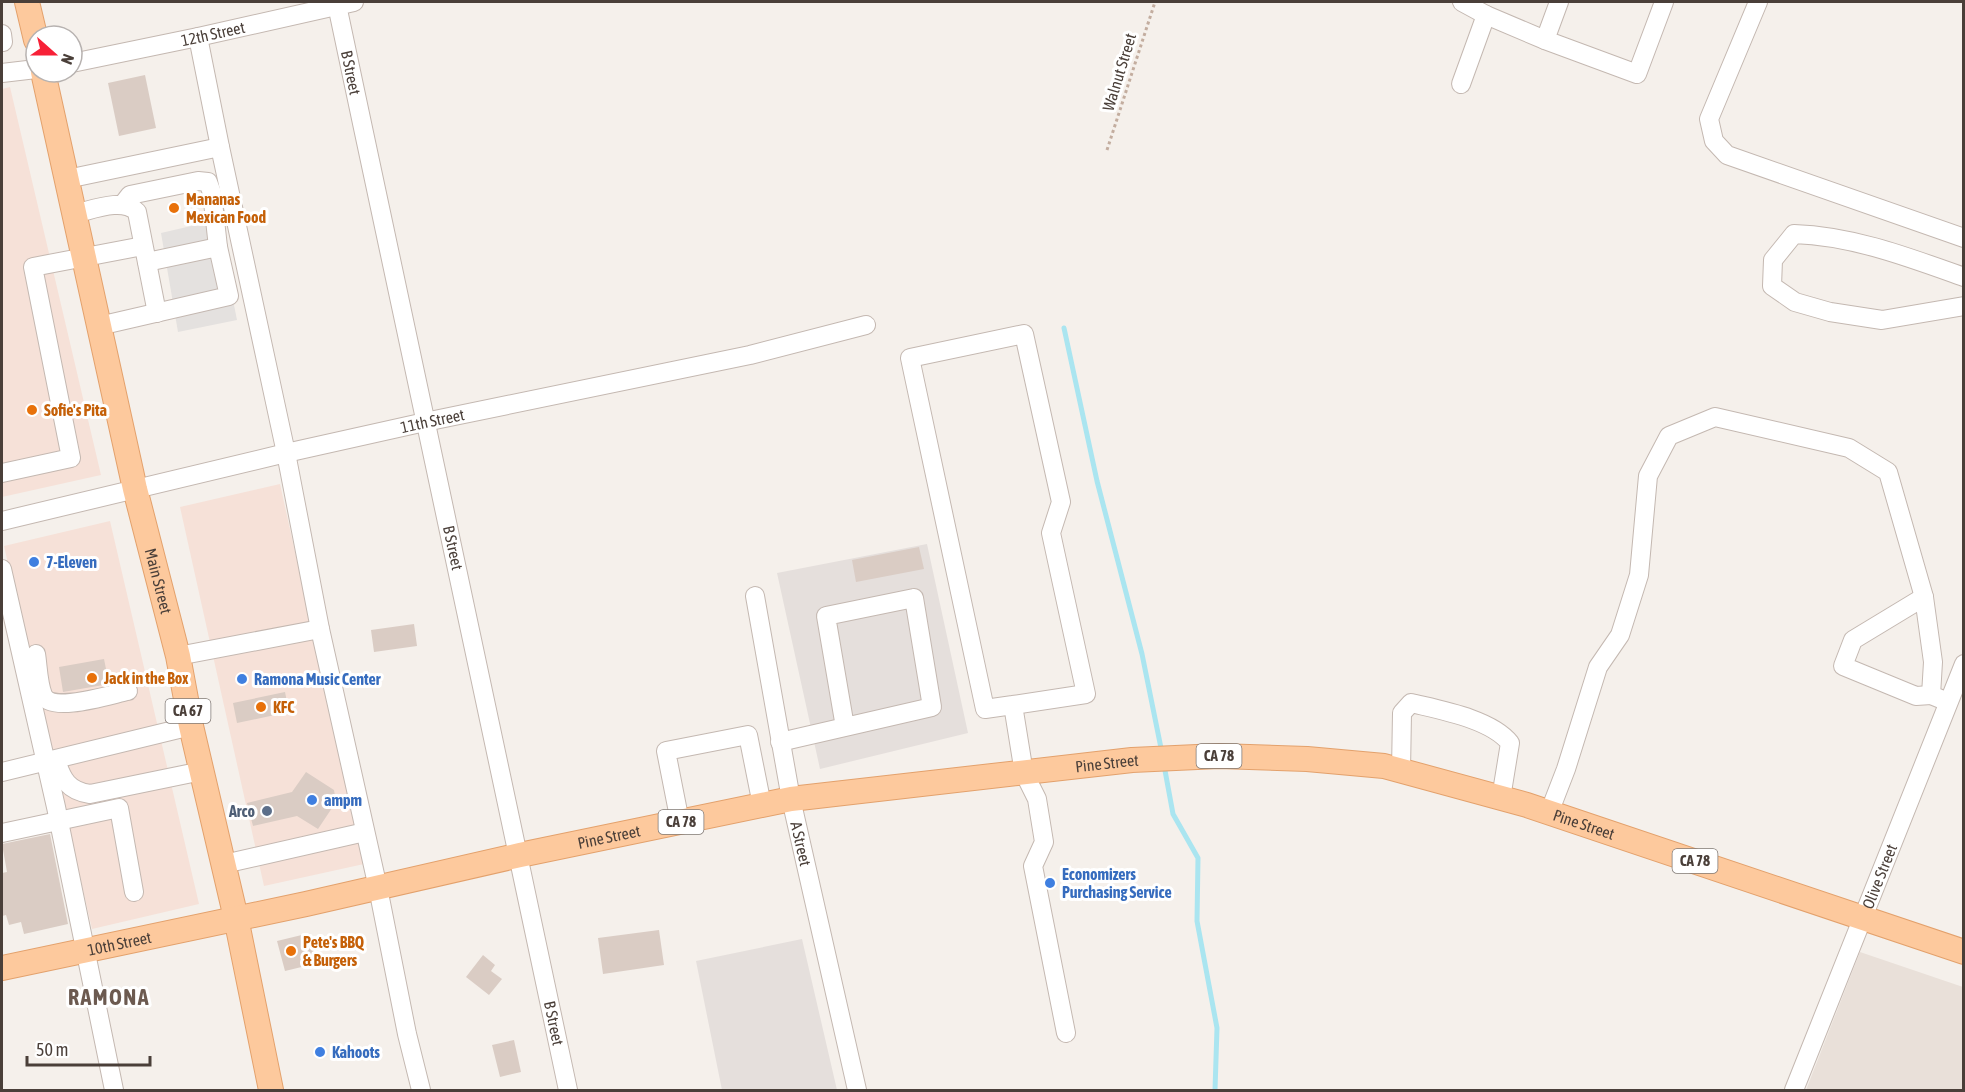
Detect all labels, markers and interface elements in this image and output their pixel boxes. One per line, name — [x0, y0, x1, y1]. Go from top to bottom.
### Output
street label: 12th Street — [179, 18, 247, 49]
north arrow — [24, 24, 84, 84]
street label: Walnut Street — [1099, 31, 1139, 113]
street label: B Street — [338, 49, 365, 97]
text: N — [58, 52, 78, 67]
place label: Mananas Mexican Food — [186, 190, 266, 226]
marker: Mananas Mexican Food — [167, 201, 181, 215]
place label: Sofie's Pita — [44, 401, 107, 419]
marker: Sofie's Pita — [25, 403, 39, 417]
street label: 11th Street — [399, 405, 466, 436]
street label: B Street — [440, 524, 467, 572]
street label: Main Street — [142, 546, 176, 616]
place label: 7-Eleven — [46, 553, 97, 571]
marker: 7-Eleven — [27, 555, 41, 569]
place label: Jack in the Box — [103, 669, 189, 687]
place label: Ramona Music Center — [254, 670, 381, 688]
marker: Jack in the Box — [85, 671, 99, 685]
marker: Ramona Music Center — [235, 672, 249, 686]
place label: KFC — [273, 698, 295, 716]
road number: CA 67 — [166, 699, 210, 723]
marker: KFC — [254, 700, 268, 714]
road number: CA 78 — [1196, 744, 1242, 768]
street label: Pine Street — [1074, 751, 1139, 775]
place label: ampm — [324, 791, 362, 809]
marker: ampm — [305, 793, 319, 807]
place label: Arco — [228, 802, 255, 820]
marker: Arco — [260, 804, 274, 818]
street label: Pine Street — [1551, 806, 1617, 843]
road number: CA 78 — [658, 810, 704, 834]
street label: A Street — [787, 820, 815, 868]
street label: Pine Street — [576, 821, 642, 852]
street label: Olive Street — [1858, 841, 1900, 911]
road number: CA 78 — [1672, 849, 1718, 873]
place label: Economizers Purchasing Service — [1062, 865, 1172, 901]
marker: Economizers Purchasing Service — [1043, 876, 1057, 890]
street label: 10th Street — [86, 928, 153, 959]
place label: Pete's BBQ & Burgers — [303, 933, 365, 969]
marker: Pete's BBQ & Burgers — [284, 944, 298, 958]
district label: RAMONA — [68, 984, 150, 1010]
street label: B Street — [541, 999, 568, 1047]
scale bar — [27, 1029, 150, 1067]
text: 50 m — [36, 1039, 68, 1060]
place label: Kahoots — [332, 1043, 380, 1061]
marker: Kahoots — [313, 1045, 327, 1059]

